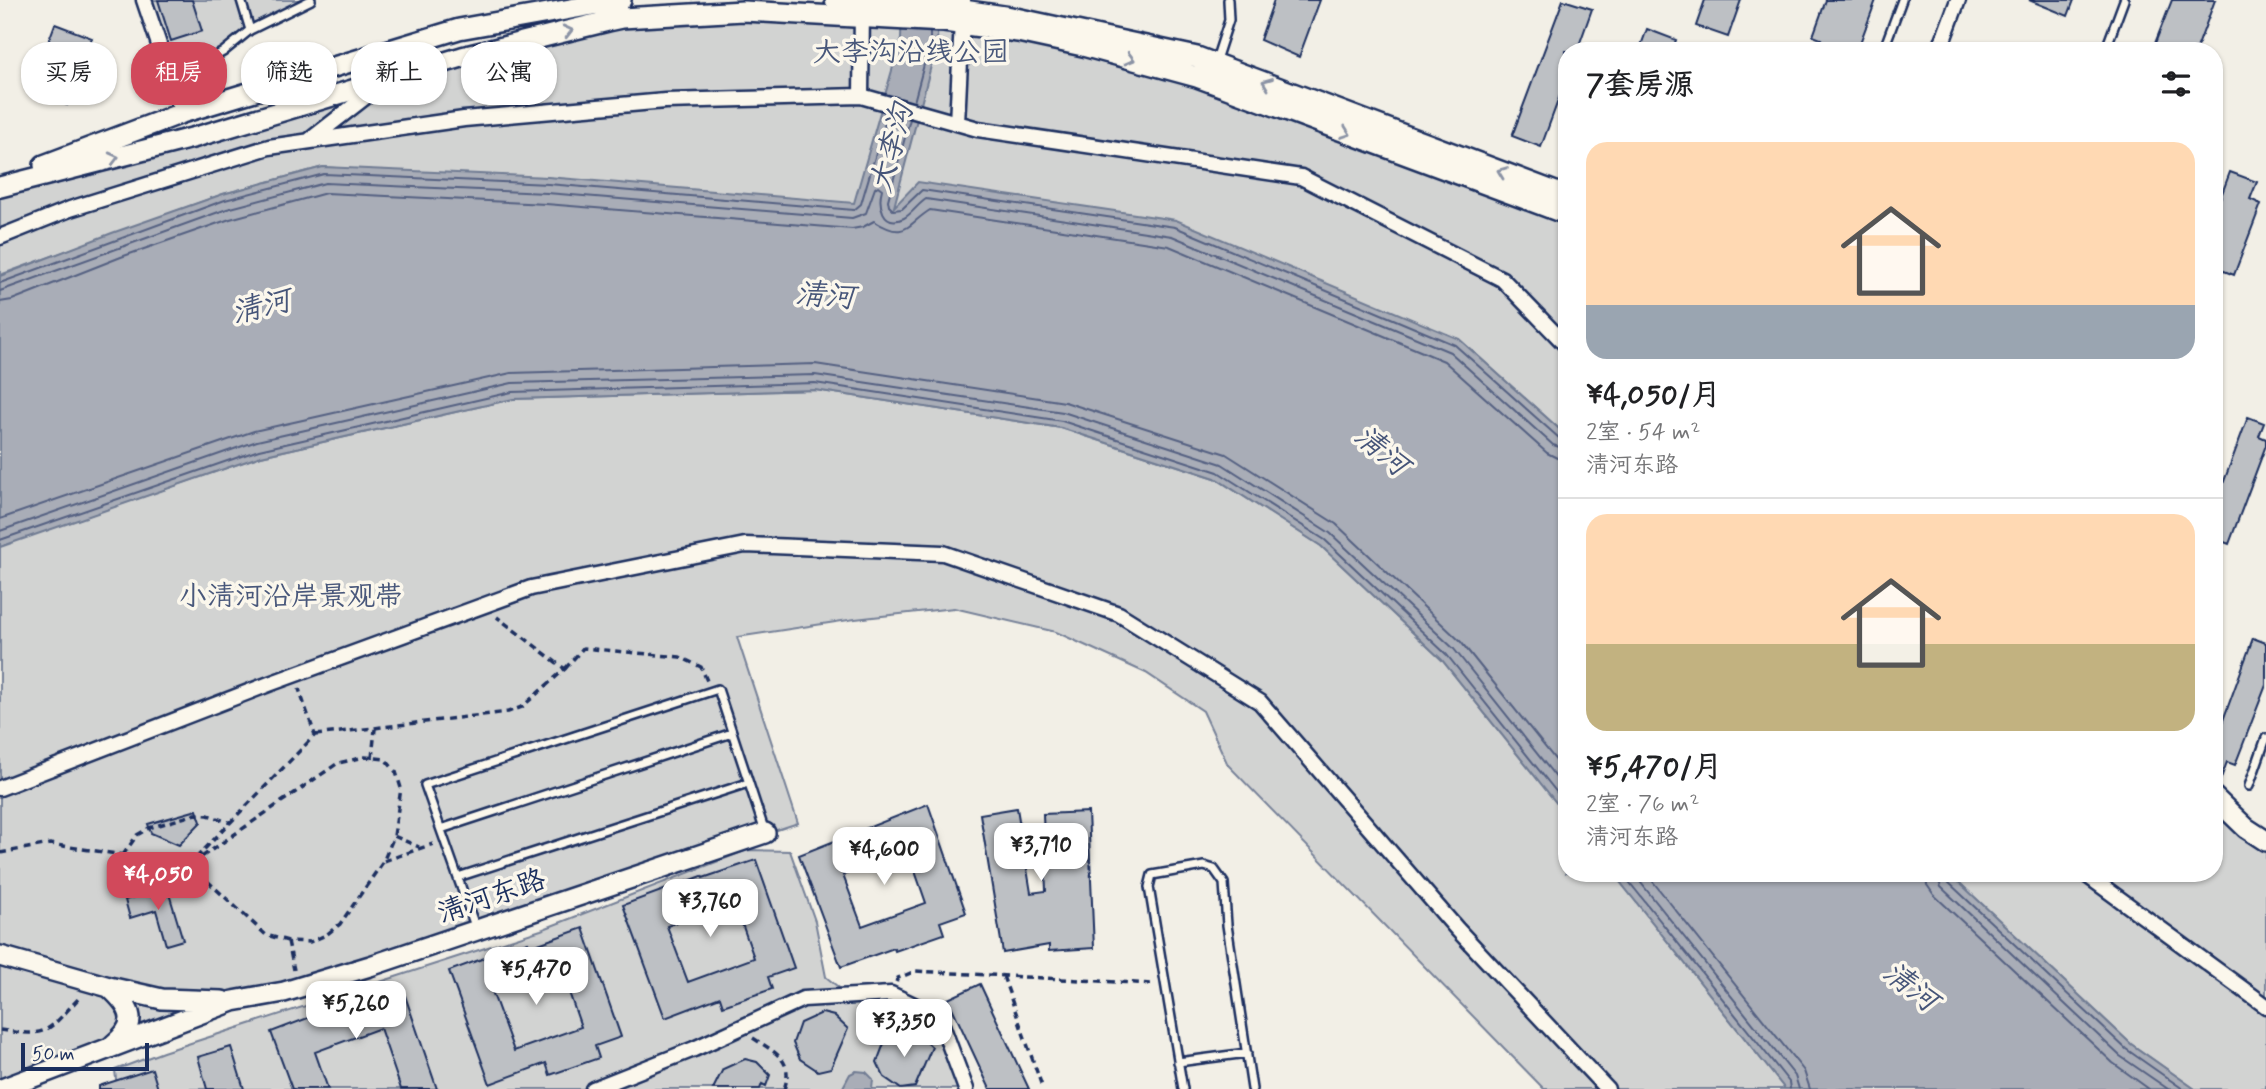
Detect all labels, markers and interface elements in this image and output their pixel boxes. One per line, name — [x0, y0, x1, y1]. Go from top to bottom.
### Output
one-way arrow — [562, 24, 574, 39]
park label: 大李沟沿线公园 — [813, 35, 1009, 72]
chip: 买房 — [21, 42, 117, 105]
chip: 租房 — [131, 42, 227, 105]
chip: 筛选 — [241, 42, 337, 105]
chip: 新上 — [351, 42, 447, 105]
chip: 公寓 — [461, 42, 557, 105]
one-way arrow — [1124, 51, 1136, 66]
icon: filters — [2157, 65, 2195, 103]
text: 7套房源 — [1586, 66, 1694, 105]
one-way arrow — [1261, 78, 1273, 92]
water label: 大李沟 — [862, 97, 924, 197]
one-way arrow — [1339, 124, 1351, 138]
one-way arrow — [107, 152, 119, 166]
one-way arrow — [1497, 167, 1509, 181]
icon: home — [1828, 188, 1954, 314]
water label: 清河 — [794, 275, 861, 318]
water label: 清河 — [228, 280, 300, 334]
text: ¥4,050/月 — [1586, 376, 1721, 415]
water label: 清河 — [1346, 417, 1420, 489]
text: 2室 · 54 m² — [1586, 418, 1700, 448]
text: 清河东路 — [1586, 451, 1678, 481]
icon: home — [1828, 560, 1954, 686]
park label: 小清河沿岸景观带 — [179, 579, 403, 616]
text: ¥5,470/月 — [1586, 748, 1723, 787]
text: 2室 · 76 m² — [1586, 790, 1699, 820]
text: 清河东路 — [1586, 823, 1678, 853]
pin: ¥3,710 — [984, 824, 1098, 883]
pin: ¥4,600 — [827, 828, 941, 887]
text: ¥3,710 — [1010, 831, 1072, 861]
text: ¥4,600 — [848, 835, 920, 865]
pin: ¥4,050 — [101, 852, 215, 912]
text: ¥4,050 — [123, 860, 193, 890]
street label: 清河东路 — [433, 862, 551, 933]
pin: ¥3,760 — [653, 880, 767, 939]
text: ¥3,760 — [678, 887, 742, 917]
pin: ¥5,470 — [479, 948, 593, 1007]
water label: 清河 — [1874, 953, 1950, 1024]
text: ¥5,470 — [500, 955, 572, 985]
pin: ¥5,260 — [299, 982, 413, 1041]
text: ¥5,260 — [322, 989, 390, 1019]
pin: ¥3,350 — [847, 1000, 961, 1059]
text: ¥3,350 — [872, 1007, 936, 1037]
scale bar — [21, 1040, 149, 1072]
text: 50 m — [32, 1042, 75, 1067]

